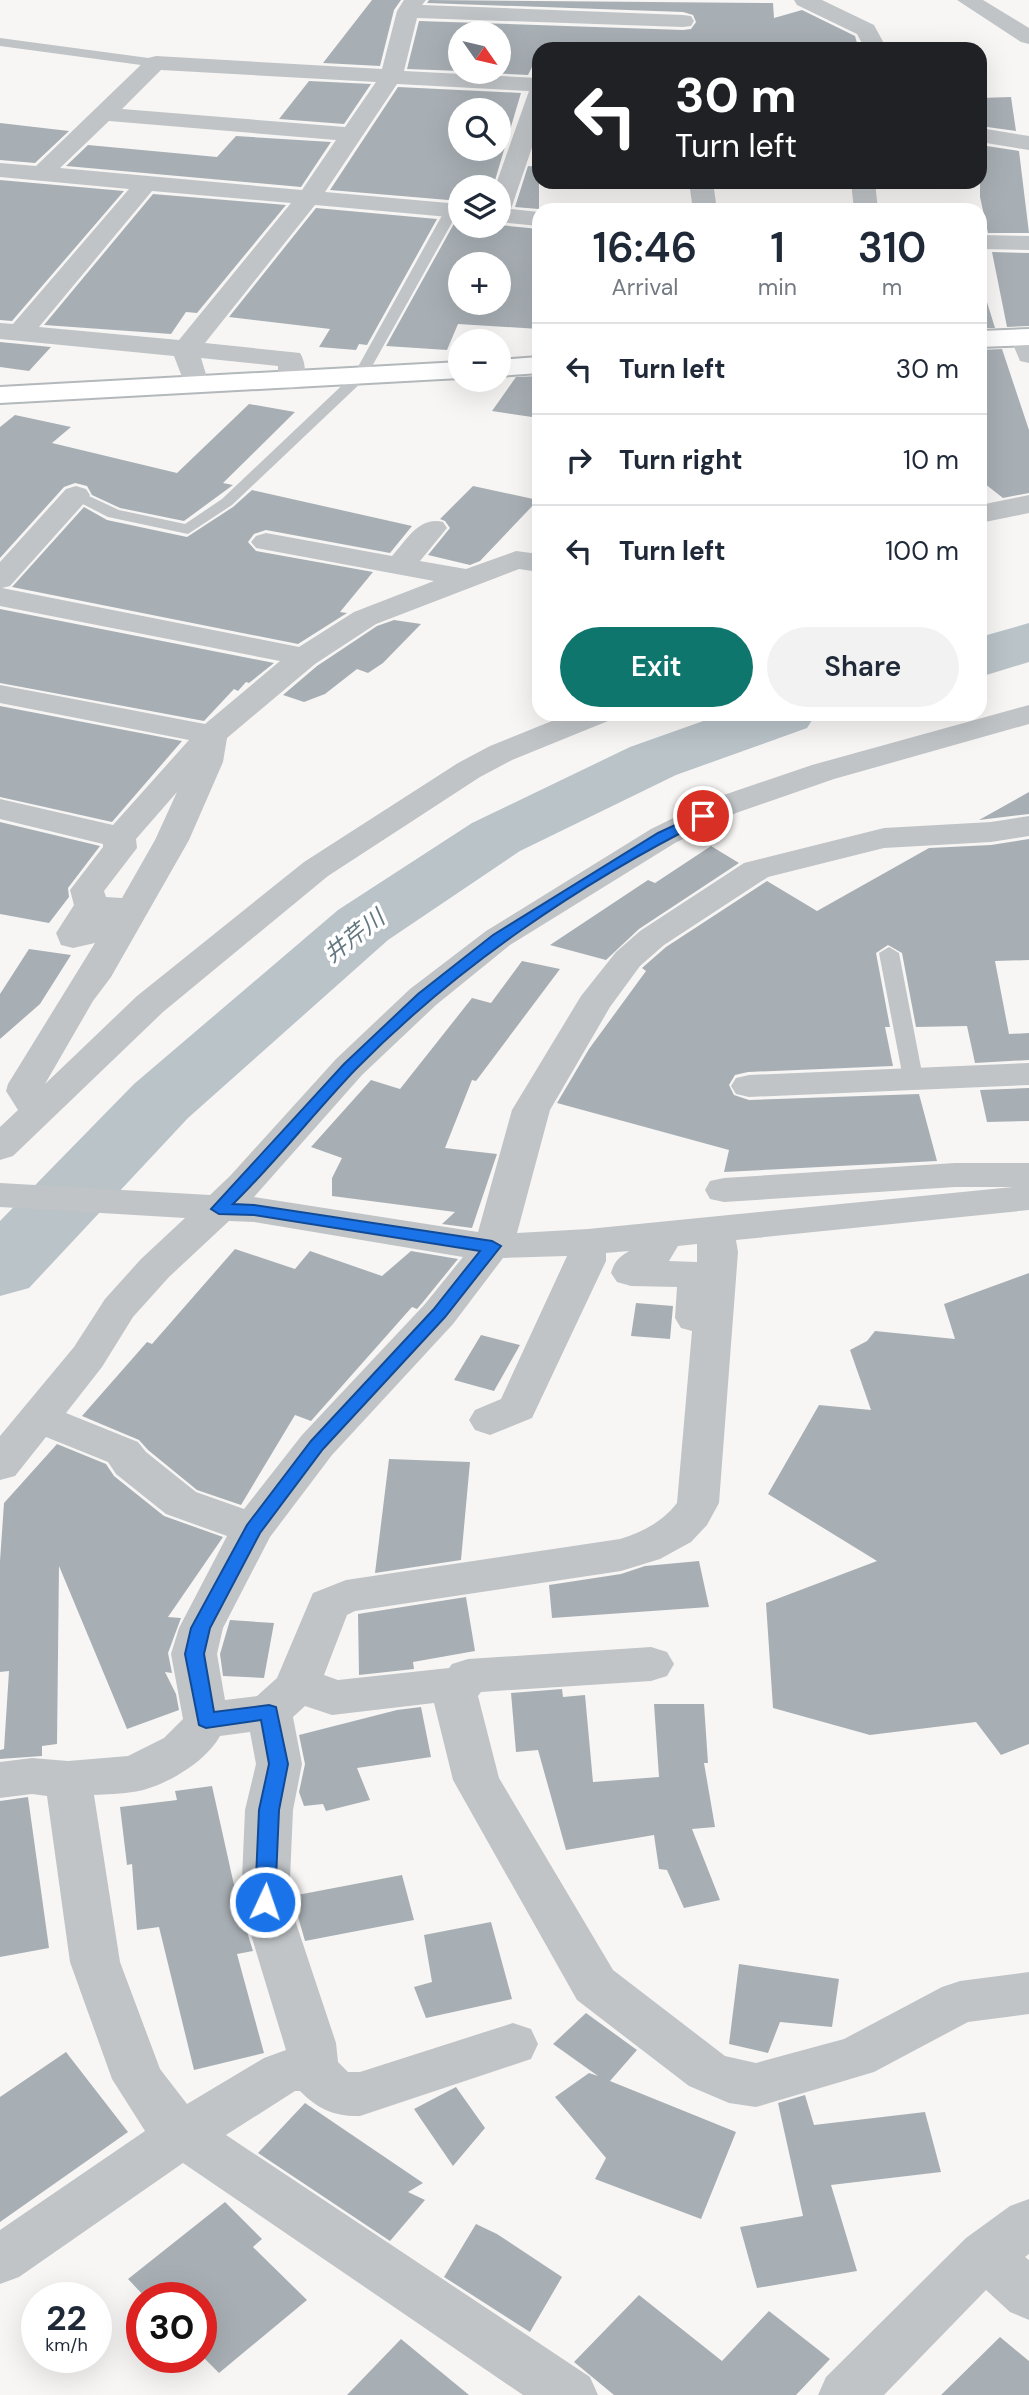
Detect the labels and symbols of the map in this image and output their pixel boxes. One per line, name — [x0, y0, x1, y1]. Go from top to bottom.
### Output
north arrow — [448, 21, 511, 84]
pin — [673, 786, 733, 846]
water label: 井芹川 — [318, 901, 393, 969]
position arrow — [228, 1865, 302, 1939]
speed limit sign: 30 — [126, 2282, 217, 2373]

